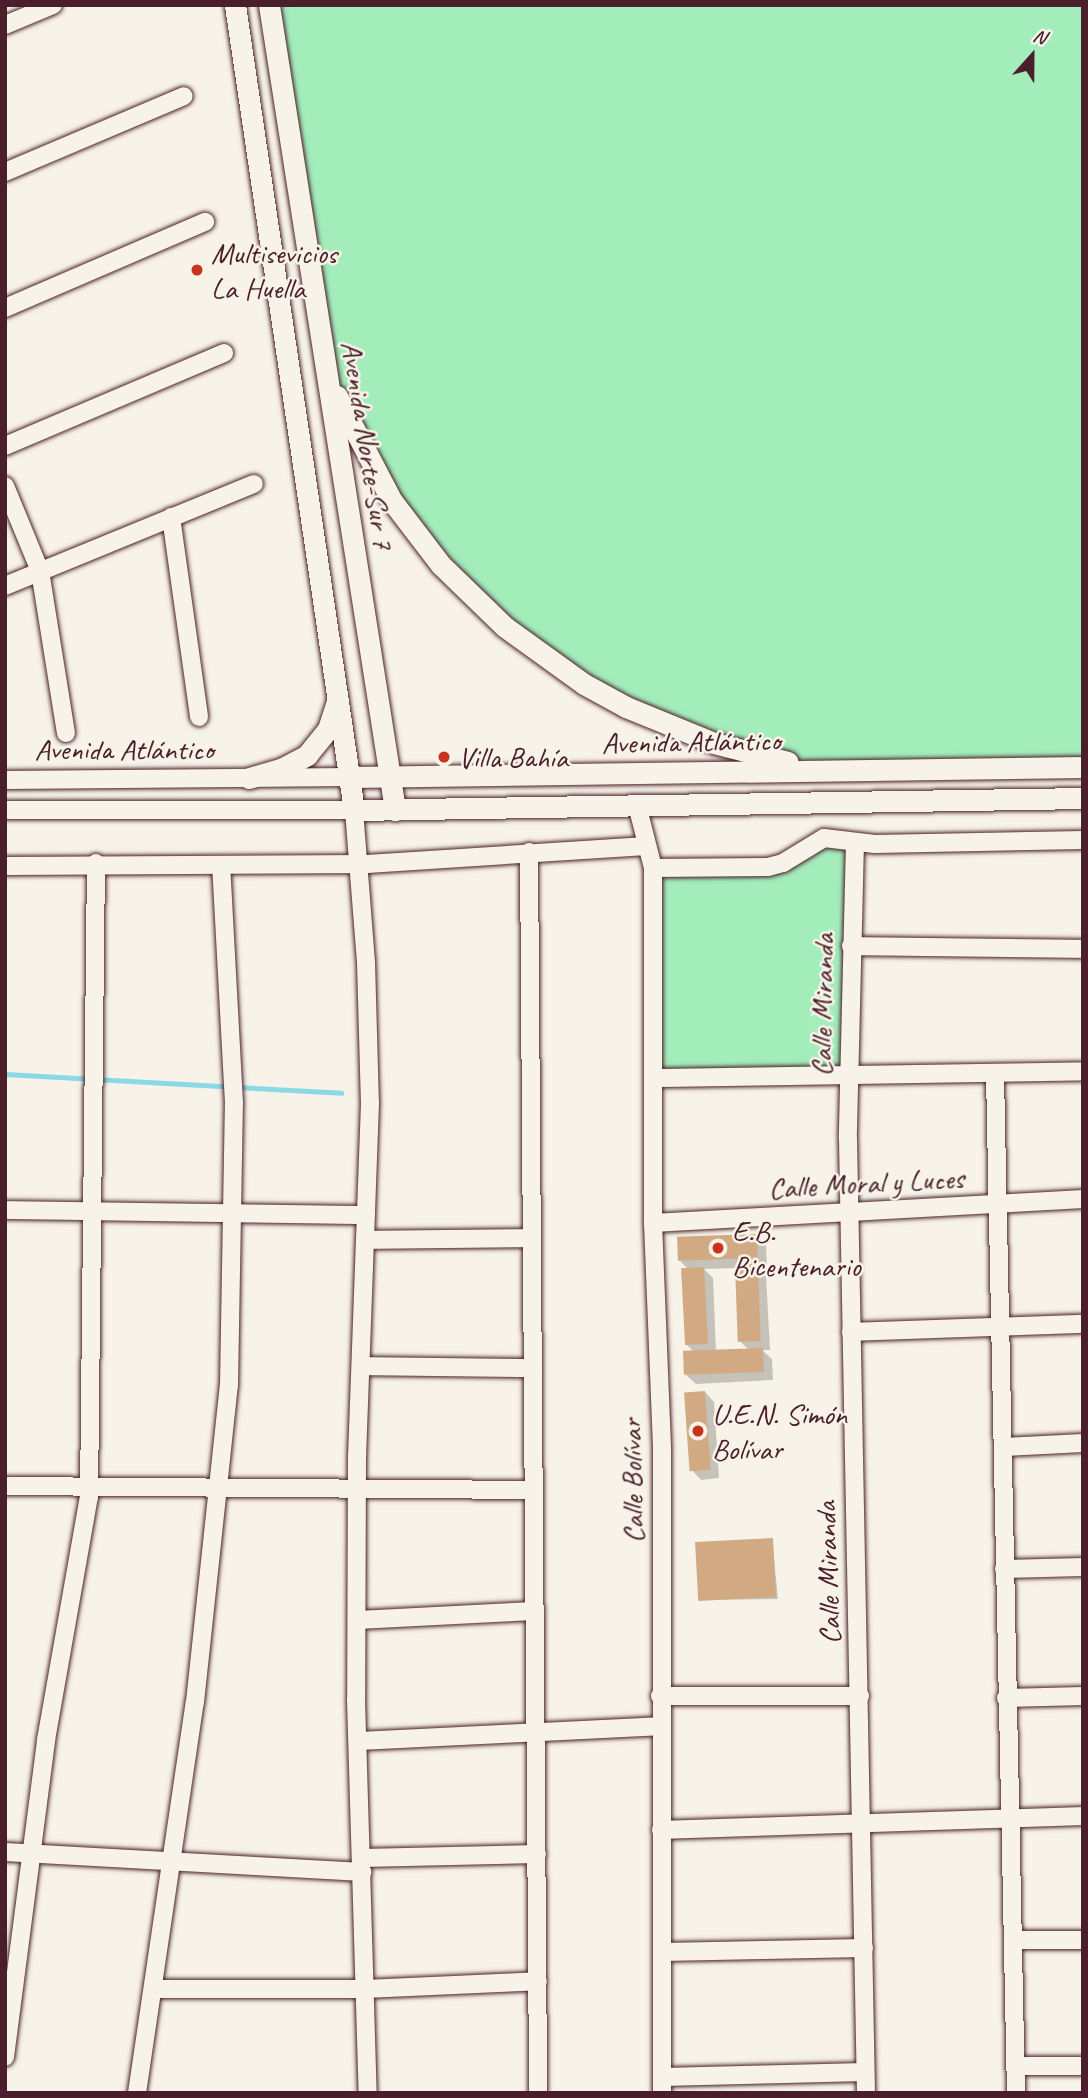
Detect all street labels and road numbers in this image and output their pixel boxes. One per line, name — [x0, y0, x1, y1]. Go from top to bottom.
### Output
street label: Avenida Norte-Sur 7 — [334, 338, 402, 552]
street label: Avenida Atlántico — [601, 722, 781, 762]
street label: Avenida Atlántico — [34, 731, 214, 767]
street label: Calle Miranda — [803, 934, 841, 1076]
street label: Calle Moral y Luces — [769, 1160, 963, 1206]
street label: Calle Bolívar — [613, 1418, 651, 1544]
street label: Calle Miranda — [808, 1501, 848, 1645]

